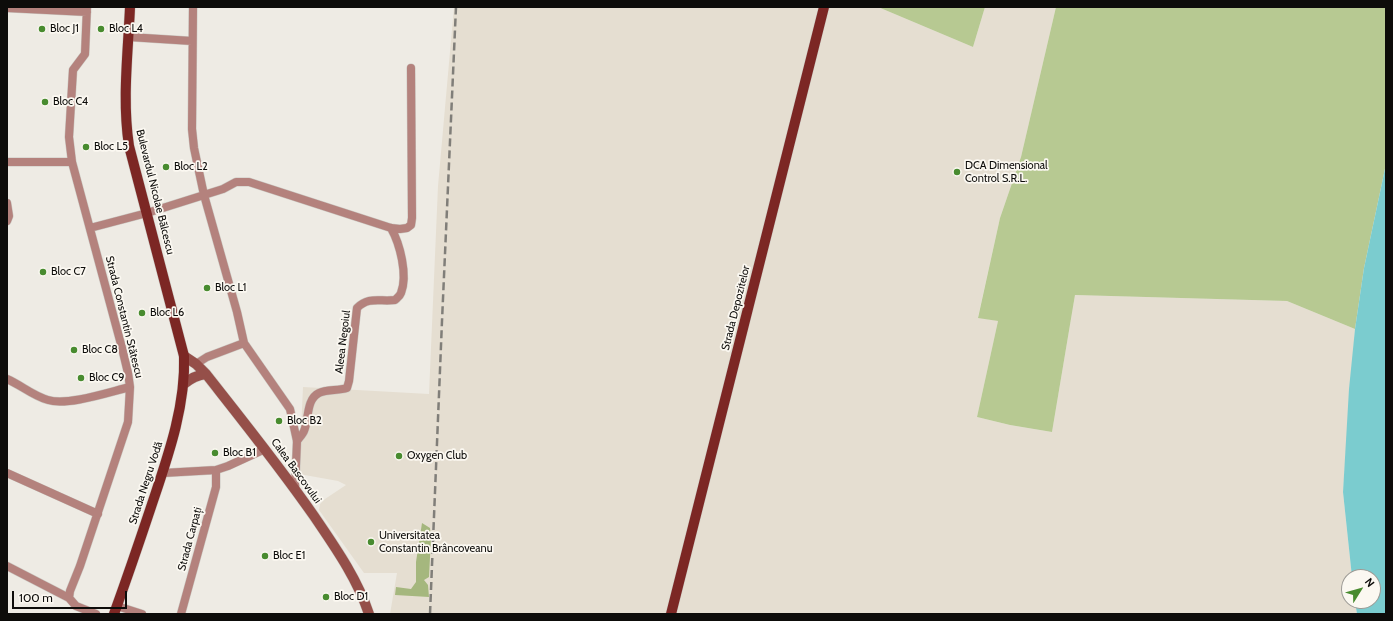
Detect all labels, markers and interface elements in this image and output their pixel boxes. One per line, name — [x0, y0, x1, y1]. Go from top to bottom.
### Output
place label: Bloc J1 — [50, 22, 79, 36]
place label: Bloc L4 — [109, 22, 143, 36]
marker: Bloc J1 — [37, 24, 47, 34]
marker: Bloc L4 — [96, 24, 106, 34]
place label: Bloc C4 — [53, 95, 88, 109]
marker: Bloc C4 — [40, 97, 50, 107]
street label: Bulevardul Nicolae Bălcescu — [133, 128, 177, 256]
place label: Bloc L5 — [94, 140, 128, 154]
marker: Bloc L5 — [81, 142, 91, 152]
place label: DCA Dimensional Control S.R.L. — [965, 159, 1048, 185]
place label: Bloc L2 — [174, 160, 208, 174]
marker: Bloc L2 — [161, 162, 171, 172]
marker: DCA Dimensional Control S.R.L. — [952, 167, 962, 177]
street label: Strada Constantin Stătescu — [102, 255, 146, 379]
street label: Strada Depozitelor — [719, 264, 753, 352]
place label: Bloc C7 — [51, 265, 86, 279]
marker: Bloc C7 — [38, 267, 48, 277]
place label: Bloc L1 — [215, 281, 246, 295]
marker: Bloc L1 — [202, 283, 212, 293]
place label: Bloc L6 — [150, 306, 184, 320]
marker: Bloc L6 — [137, 308, 147, 318]
street label: Aleea Negoiul — [333, 310, 353, 374]
place label: Bloc C8 — [82, 343, 118, 357]
marker: Bloc C8 — [69, 345, 79, 355]
place label: Bloc C9 — [89, 371, 125, 385]
marker: Bloc C9 — [76, 373, 86, 383]
place label: Bloc B2 — [287, 414, 322, 428]
marker: Bloc B2 — [274, 416, 284, 426]
street label: Calea Bascovului — [268, 436, 324, 506]
street label: Strada Negru Vodă — [126, 440, 166, 526]
place label: Bloc B1 — [223, 446, 256, 460]
marker: Bloc B1 — [210, 448, 220, 458]
place label: Oxygen Club — [407, 449, 467, 463]
marker: Oxygen Club — [394, 451, 404, 461]
street label: Strada Carpați — [175, 506, 205, 572]
place label: Universitatea Constantin Brâncoveanu — [379, 529, 492, 555]
marker: Universitatea Constantin Brâncoveanu — [366, 537, 376, 547]
place label: Bloc E1 — [273, 549, 305, 563]
marker: Bloc E1 — [260, 551, 270, 561]
north arrow — [1341, 569, 1381, 609]
text: N — [1362, 575, 1378, 590]
scale bar — [14, 583, 129, 609]
text: 100 m — [19, 590, 53, 605]
place label: Bloc D1 — [334, 590, 368, 604]
marker: Bloc D1 — [321, 592, 331, 602]

